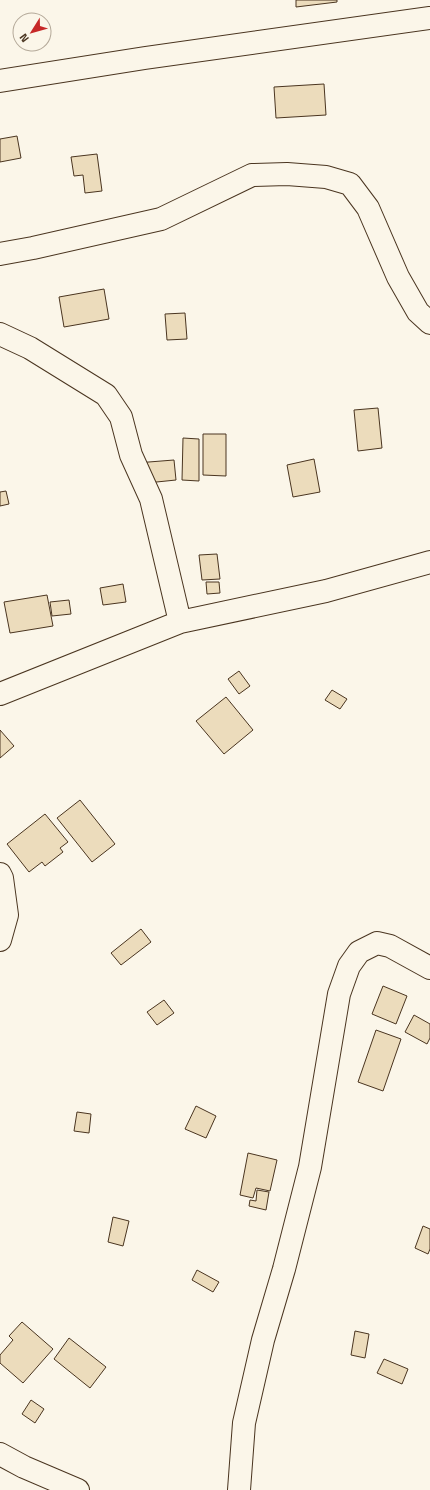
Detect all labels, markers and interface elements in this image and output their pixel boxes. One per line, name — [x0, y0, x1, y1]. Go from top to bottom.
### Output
north arrow — [12, 12, 52, 52]
text: N — [15, 30, 33, 46]

